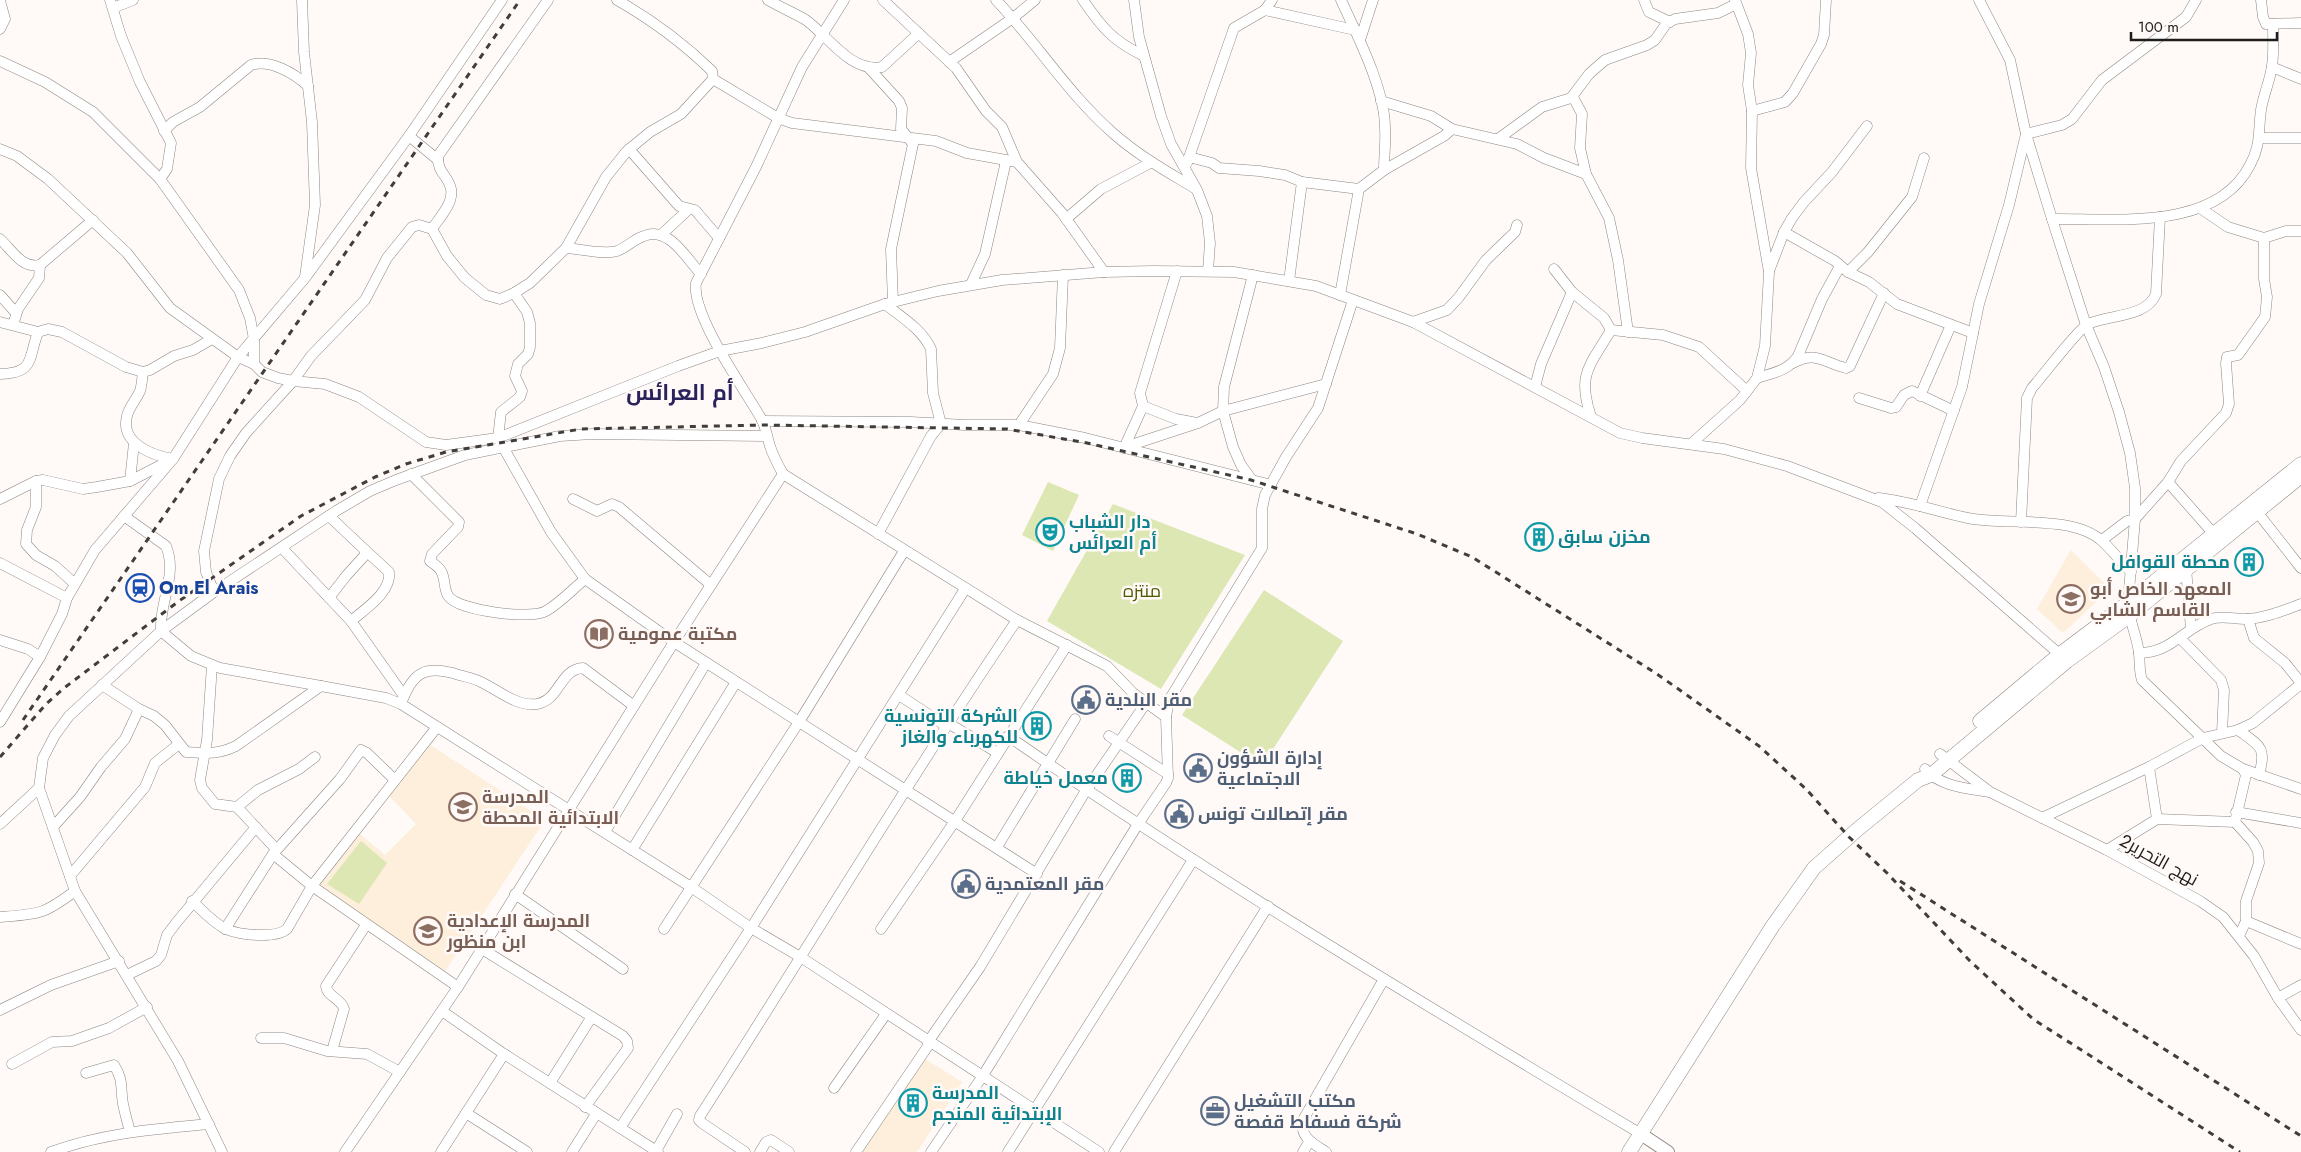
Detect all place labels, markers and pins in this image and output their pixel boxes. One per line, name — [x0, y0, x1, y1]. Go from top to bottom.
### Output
place label: دار الشباب أم العرائس — [1069, 509, 1157, 556]
theatre icon: دار الشباب أم العرائس — [1035, 517, 1065, 547]
building icon: مخزن سابق — [1524, 522, 1554, 552]
place label: مخزن سابق — [1558, 524, 1651, 550]
building icon: محطة القوافل — [2234, 547, 2264, 577]
place label: محطة القوافل — [2111, 549, 2230, 575]
station icon: Om El Arais — [125, 573, 155, 603]
place label: Om El Arais — [159, 575, 259, 601]
place label: المعهد الخاص أبو القاسم الشابي — [2090, 576, 2232, 625]
school or university icon: المعهد الخاص أبو القاسم الشابي — [2056, 584, 2086, 614]
library icon: مكتبة عمومية — [584, 619, 614, 649]
place label: مكتبة عمومية — [618, 621, 737, 647]
public building icon: مقر البلدية — [1071, 685, 1101, 715]
place label: مقر البلدية — [1105, 687, 1192, 713]
place label: الشركة التونسية للكهرباء والغاز — [884, 703, 1018, 750]
building icon: الشركة التونسية للكهرباء والغاز — [1022, 711, 1052, 741]
place label: إدارة الشؤون الاجتماعية — [1217, 745, 1322, 792]
public building icon: إدارة الشؤون الاجتماعية — [1183, 753, 1213, 783]
building icon: معمل خياطة — [1112, 763, 1142, 793]
place label: معمل خياطة — [1004, 765, 1108, 791]
place label: المدرسة الابتدائية المحطة — [482, 784, 619, 831]
school or university icon: المدرسة الابتدائية المحطة — [448, 792, 478, 822]
public building icon: مقر إتصالات تونس — [1164, 799, 1194, 829]
place label: مقر إتصالات تونس — [1198, 801, 1348, 827]
public building icon: مقر المعتمدية — [951, 869, 981, 899]
place label: مقر المعتمدية — [985, 871, 1104, 897]
place label: المدرسة الإعدادية ابن منظور — [446, 908, 590, 955]
school or university icon: المدرسة الإعدادية ابن منظور — [413, 916, 443, 946]
place label: المدرسة الإبتدائية المنجم — [932, 1080, 1062, 1127]
building icon: المدرسة الإبتدائية المنجم — [898, 1088, 928, 1118]
place label: مكتب التشغيل شركة فسفاط قفصة — [1234, 1088, 1402, 1135]
office icon: مكتب التشغيل شركة فسفاط قفصة — [1200, 1096, 1230, 1126]

